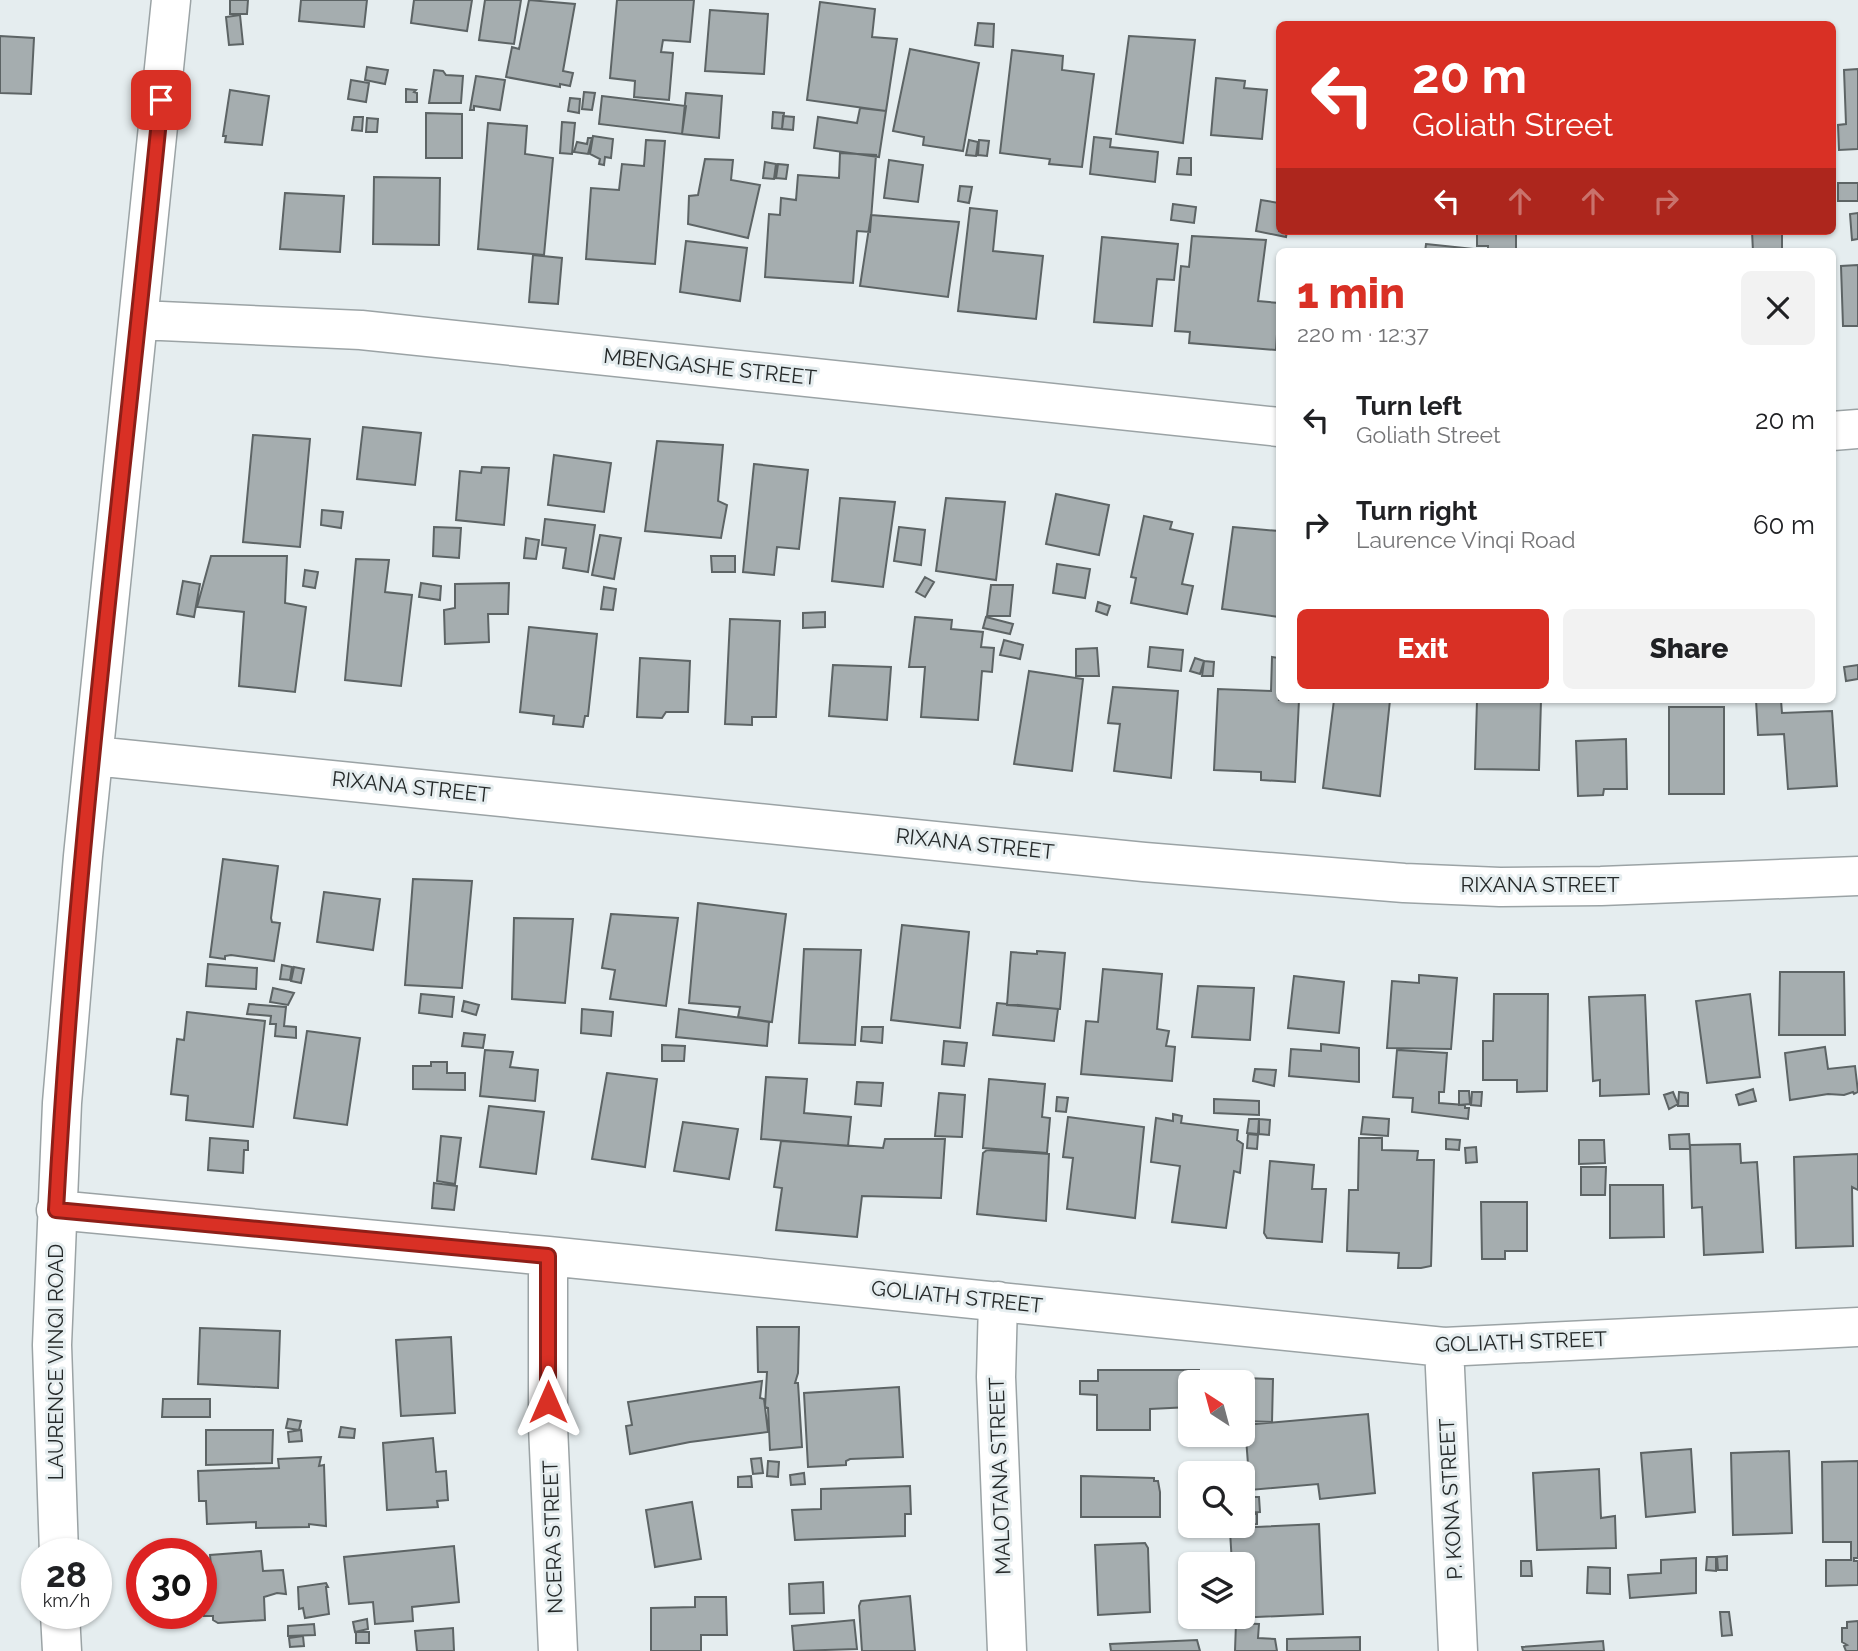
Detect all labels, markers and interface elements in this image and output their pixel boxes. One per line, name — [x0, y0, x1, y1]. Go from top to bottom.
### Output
text: 20 m — [1412, 47, 1527, 104]
icon: left — [1297, 49, 1388, 140]
pin — [131, 70, 191, 130]
icon: arrive — [142, 81, 180, 119]
text: Goliath Street — [1412, 106, 1613, 143]
icon: left — [1428, 182, 1466, 220]
icon: ahead — [1501, 182, 1539, 220]
icon: ahead — [1574, 182, 1612, 220]
icon: right — [1647, 182, 1685, 220]
text: 1 min — [1297, 269, 1405, 318]
button: close — [1741, 271, 1815, 345]
text: 220 m · 12:37 — [1297, 320, 1429, 347]
street label: MBENGASHE STREET — [602, 343, 818, 390]
text: Turn left — [1356, 391, 1462, 421]
icon: left — [1297, 401, 1335, 439]
text: 20 m — [1755, 405, 1815, 435]
text: Goliath Street — [1356, 421, 1501, 448]
text: Turn right — [1356, 496, 1477, 526]
icon: right — [1297, 506, 1335, 544]
text: 60 m — [1753, 510, 1815, 540]
text: Laurence Vinqi Road — [1356, 526, 1576, 553]
button: Exit — [1297, 609, 1549, 689]
button: Share — [1563, 609, 1815, 689]
street label: RIXANA STREET — [331, 766, 492, 807]
street label: RIXANA STREET — [895, 823, 1056, 864]
street label: RIXANA STREET — [1460, 872, 1620, 897]
street label: LAURENCE VINQI ROAD — [43, 1244, 68, 1480]
street label: GOLIATH STREET — [870, 1275, 1044, 1318]
street label: GOLIATH STREET — [1434, 1326, 1608, 1357]
position arrow — [511, 1365, 585, 1439]
north arrow — [1178, 1370, 1255, 1447]
map controls — [1178, 1370, 1255, 1629]
street label: MALOTANA STREET — [984, 1377, 1015, 1575]
street label: P. KONA STREET — [1434, 1417, 1467, 1580]
street label: NCERA STREET — [537, 1460, 568, 1614]
button: search — [1178, 1461, 1255, 1538]
speed limit sign: 30 — [126, 1538, 217, 1629]
button: layers — [1178, 1552, 1255, 1629]
text: 28 — [46, 1554, 87, 1595]
text: km/h — [43, 1590, 90, 1611]

